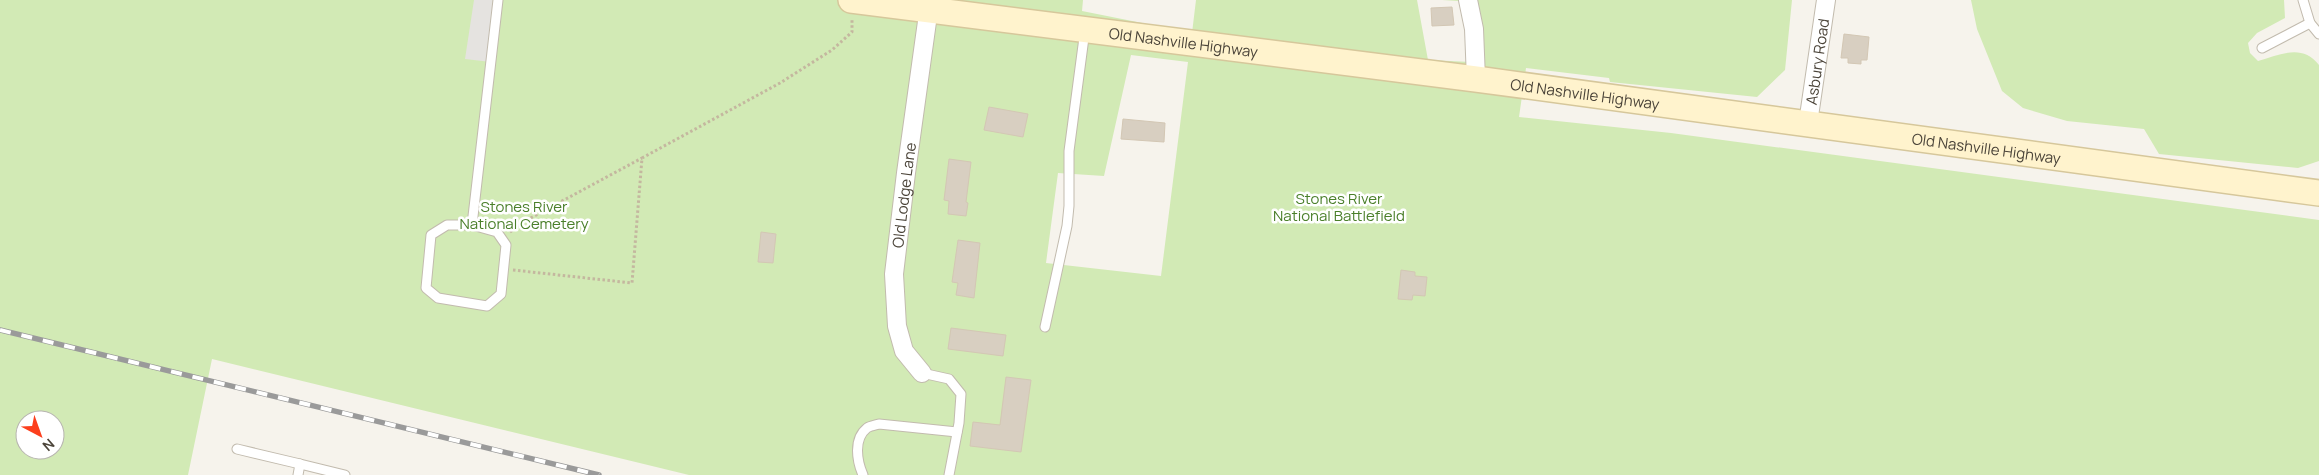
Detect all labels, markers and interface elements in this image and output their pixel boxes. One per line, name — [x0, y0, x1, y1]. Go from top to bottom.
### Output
street label: Asbury Road — [1800, 17, 1834, 106]
street label: Old Nashville Highway — [1108, 22, 1259, 62]
street label: Old Nashville Highway — [1509, 73, 1661, 114]
street label: Old Nashville Highway — [1911, 128, 2062, 168]
street label: Old Lodge Lane — [887, 141, 921, 249]
park label: Stones River National Battlefield — [1273, 188, 1405, 226]
park label: Stones River National Cemetery — [459, 196, 589, 234]
north arrow — [15, 410, 65, 460]
text: N — [39, 435, 59, 456]

